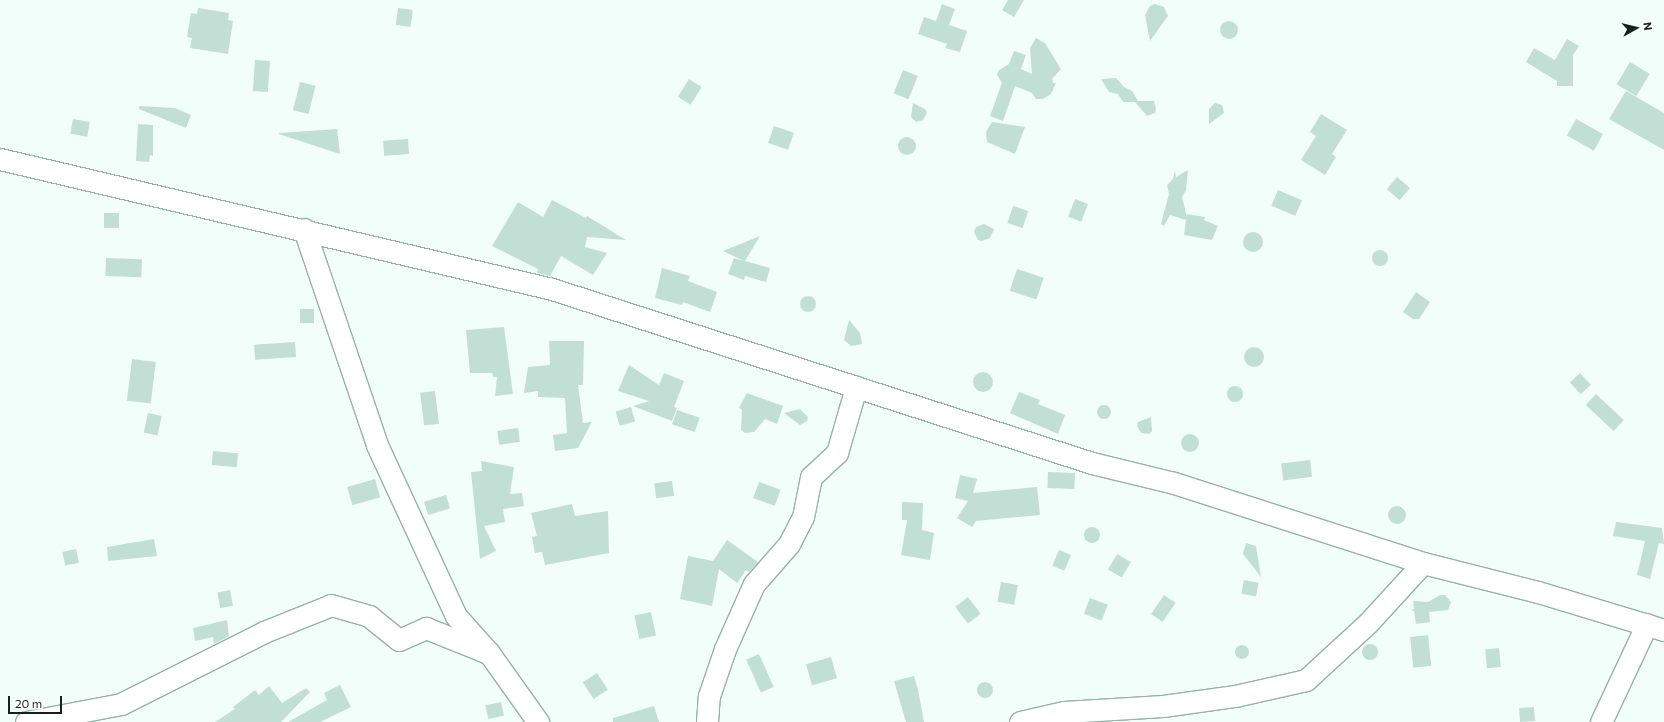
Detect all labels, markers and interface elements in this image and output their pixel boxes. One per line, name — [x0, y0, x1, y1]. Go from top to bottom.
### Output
north arrow — [1616, 8, 1656, 48]
text: N — [1641, 21, 1655, 31]
scale bar — [10, 688, 64, 714]
text: 20 m — [15, 696, 42, 710]

